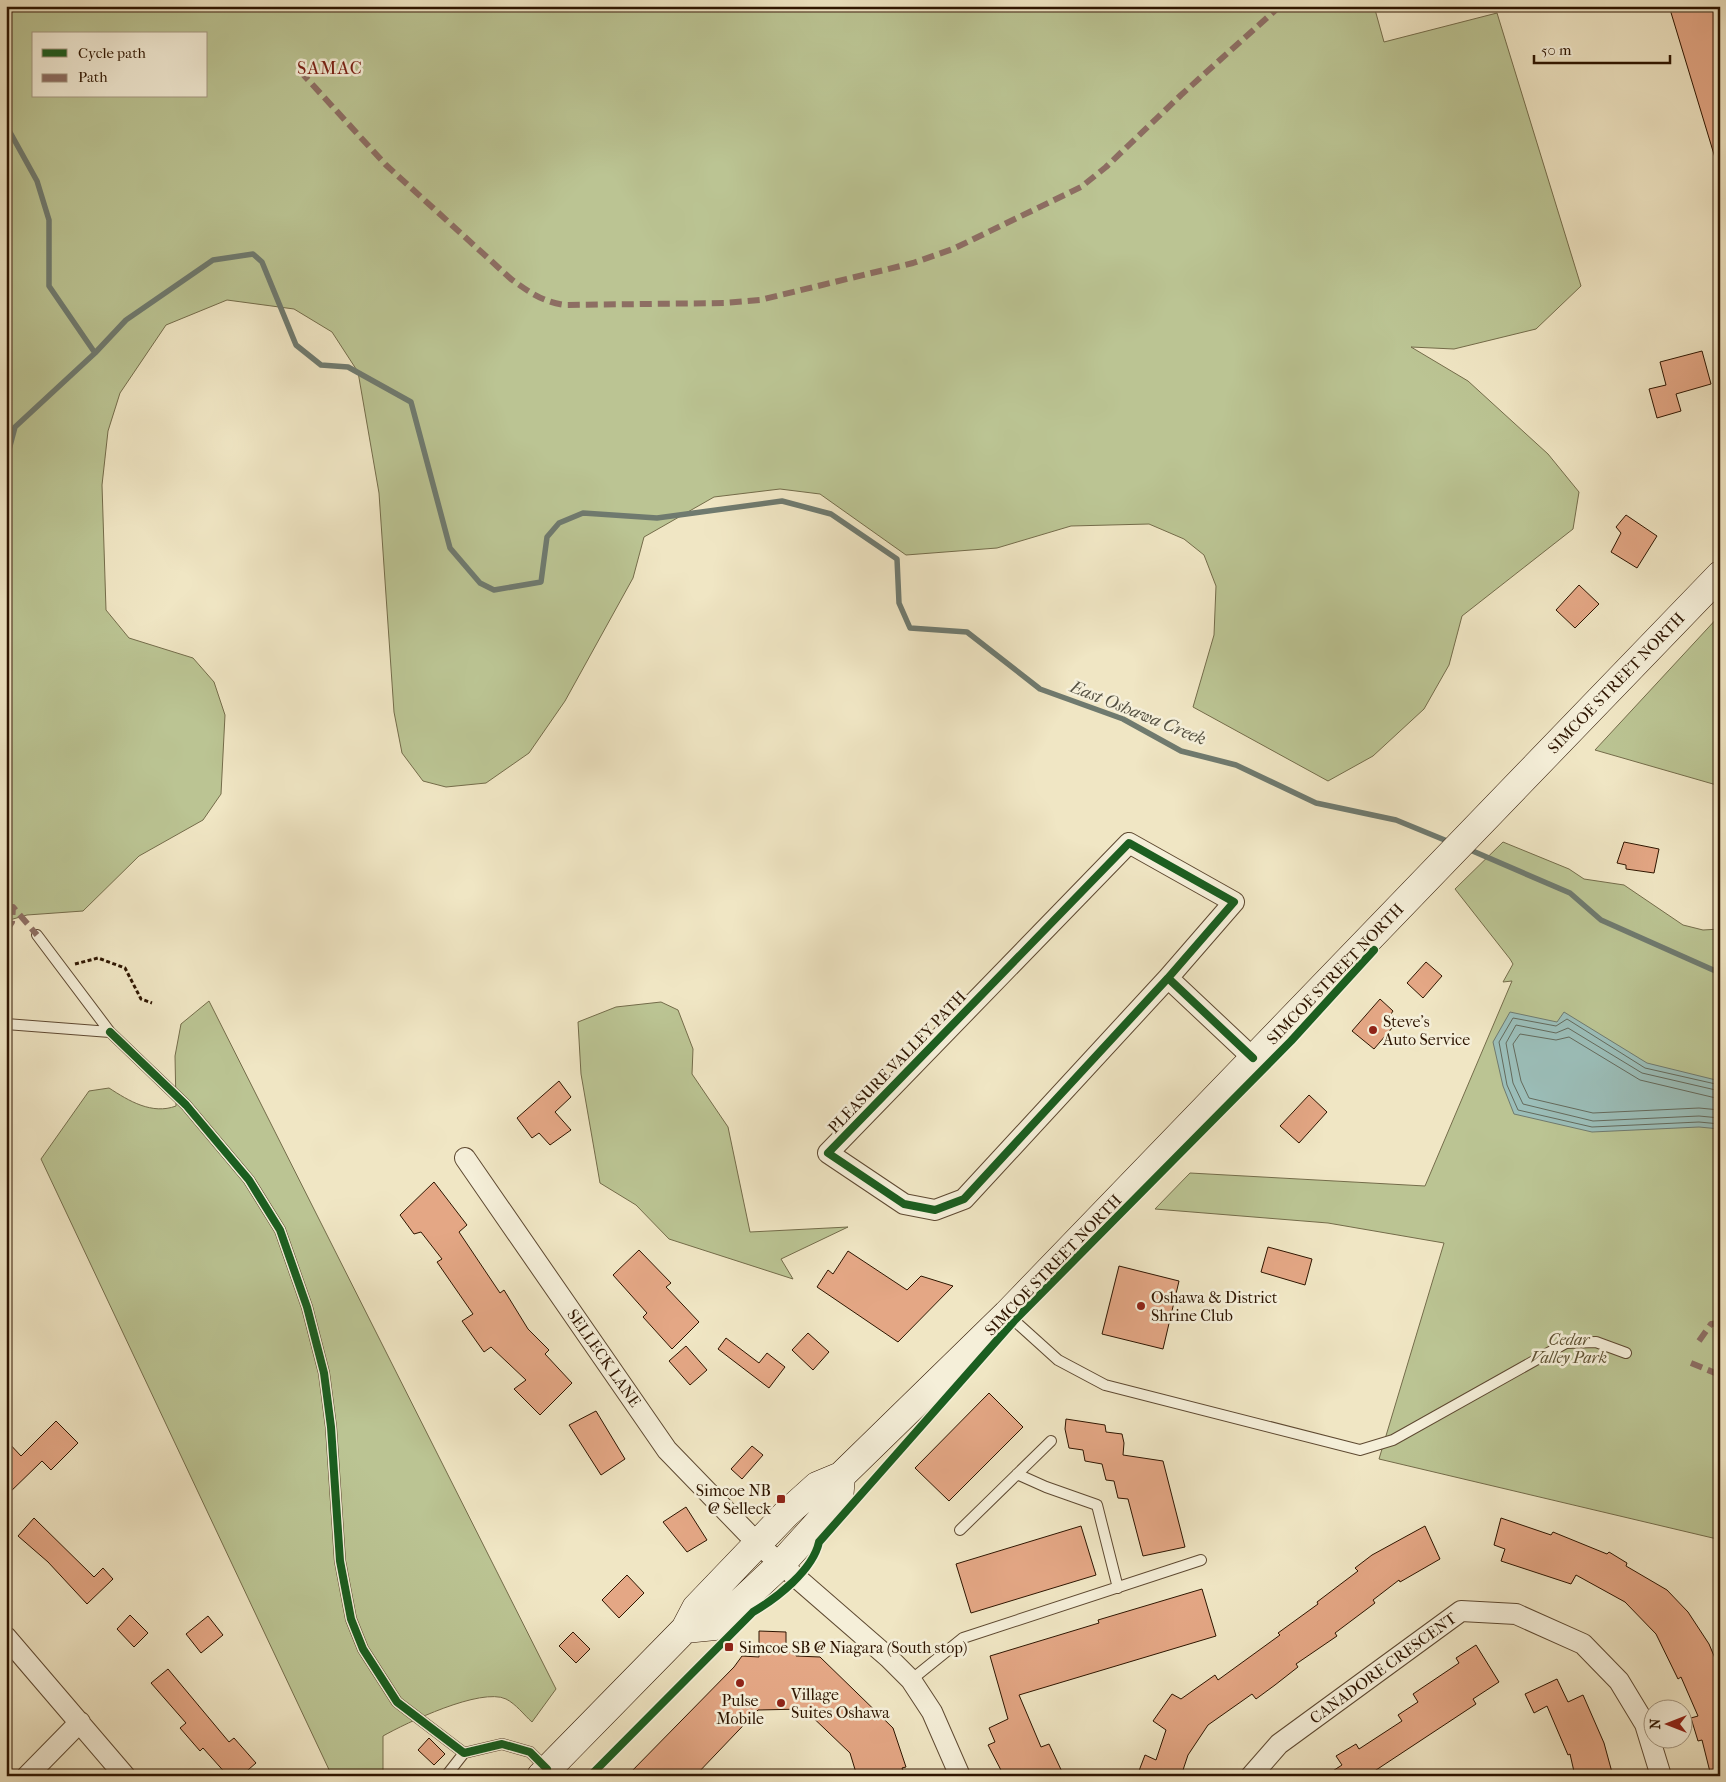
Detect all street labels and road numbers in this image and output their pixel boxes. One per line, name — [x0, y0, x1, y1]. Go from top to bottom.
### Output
street label: SIMCOE STREET NORTH — [1544, 608, 1689, 758]
street label: SIMCOE STREET NORTH — [1263, 899, 1408, 1049]
street label: PLEASURE VALLEY PATH — [824, 987, 970, 1137]
street label: SIMCOE STREET NORTH — [981, 1190, 1126, 1340]
street label: SELLECK LANE — [563, 1305, 645, 1411]
street label: CANADORE CRESCENT — [1306, 1608, 1460, 1728]

